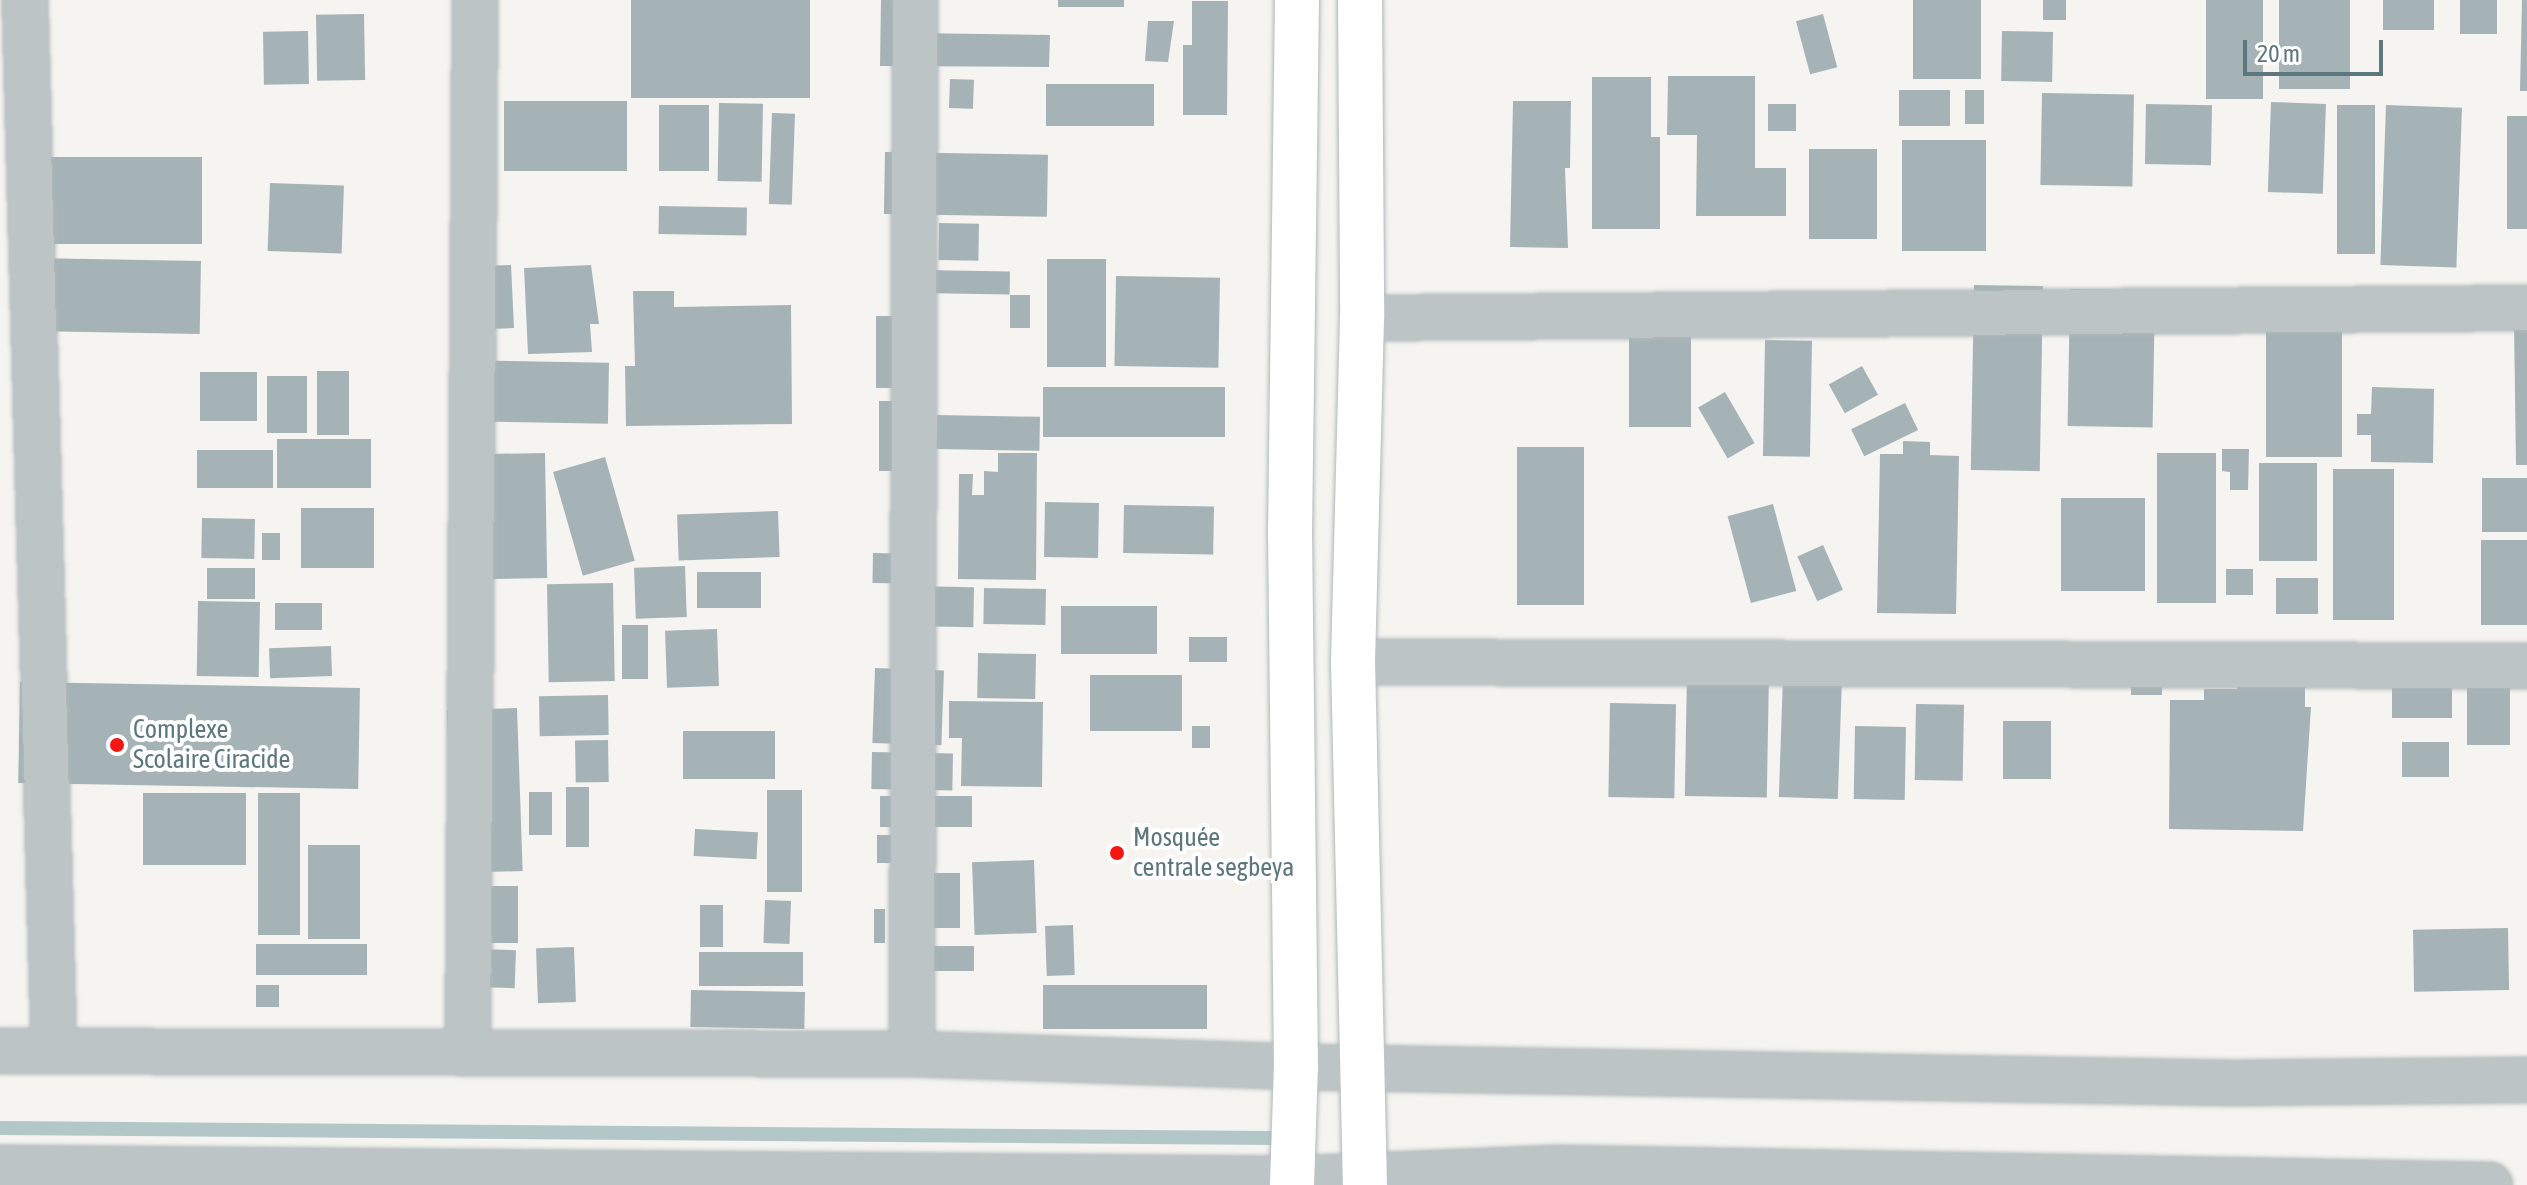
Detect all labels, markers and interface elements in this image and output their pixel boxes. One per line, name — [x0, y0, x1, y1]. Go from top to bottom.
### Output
scale bar — [2247, 24, 2387, 74]
text: 20 m — [2257, 40, 2300, 67]
place label: Complexe Scolaire Ciracide — [133, 714, 290, 776]
marker: Complexe Scolaire Ciracide — [108, 736, 126, 754]
place label: Mosquée centrale segbeya — [1133, 822, 1294, 884]
marker: Mosquée centrale segbeya — [1108, 844, 1126, 862]

